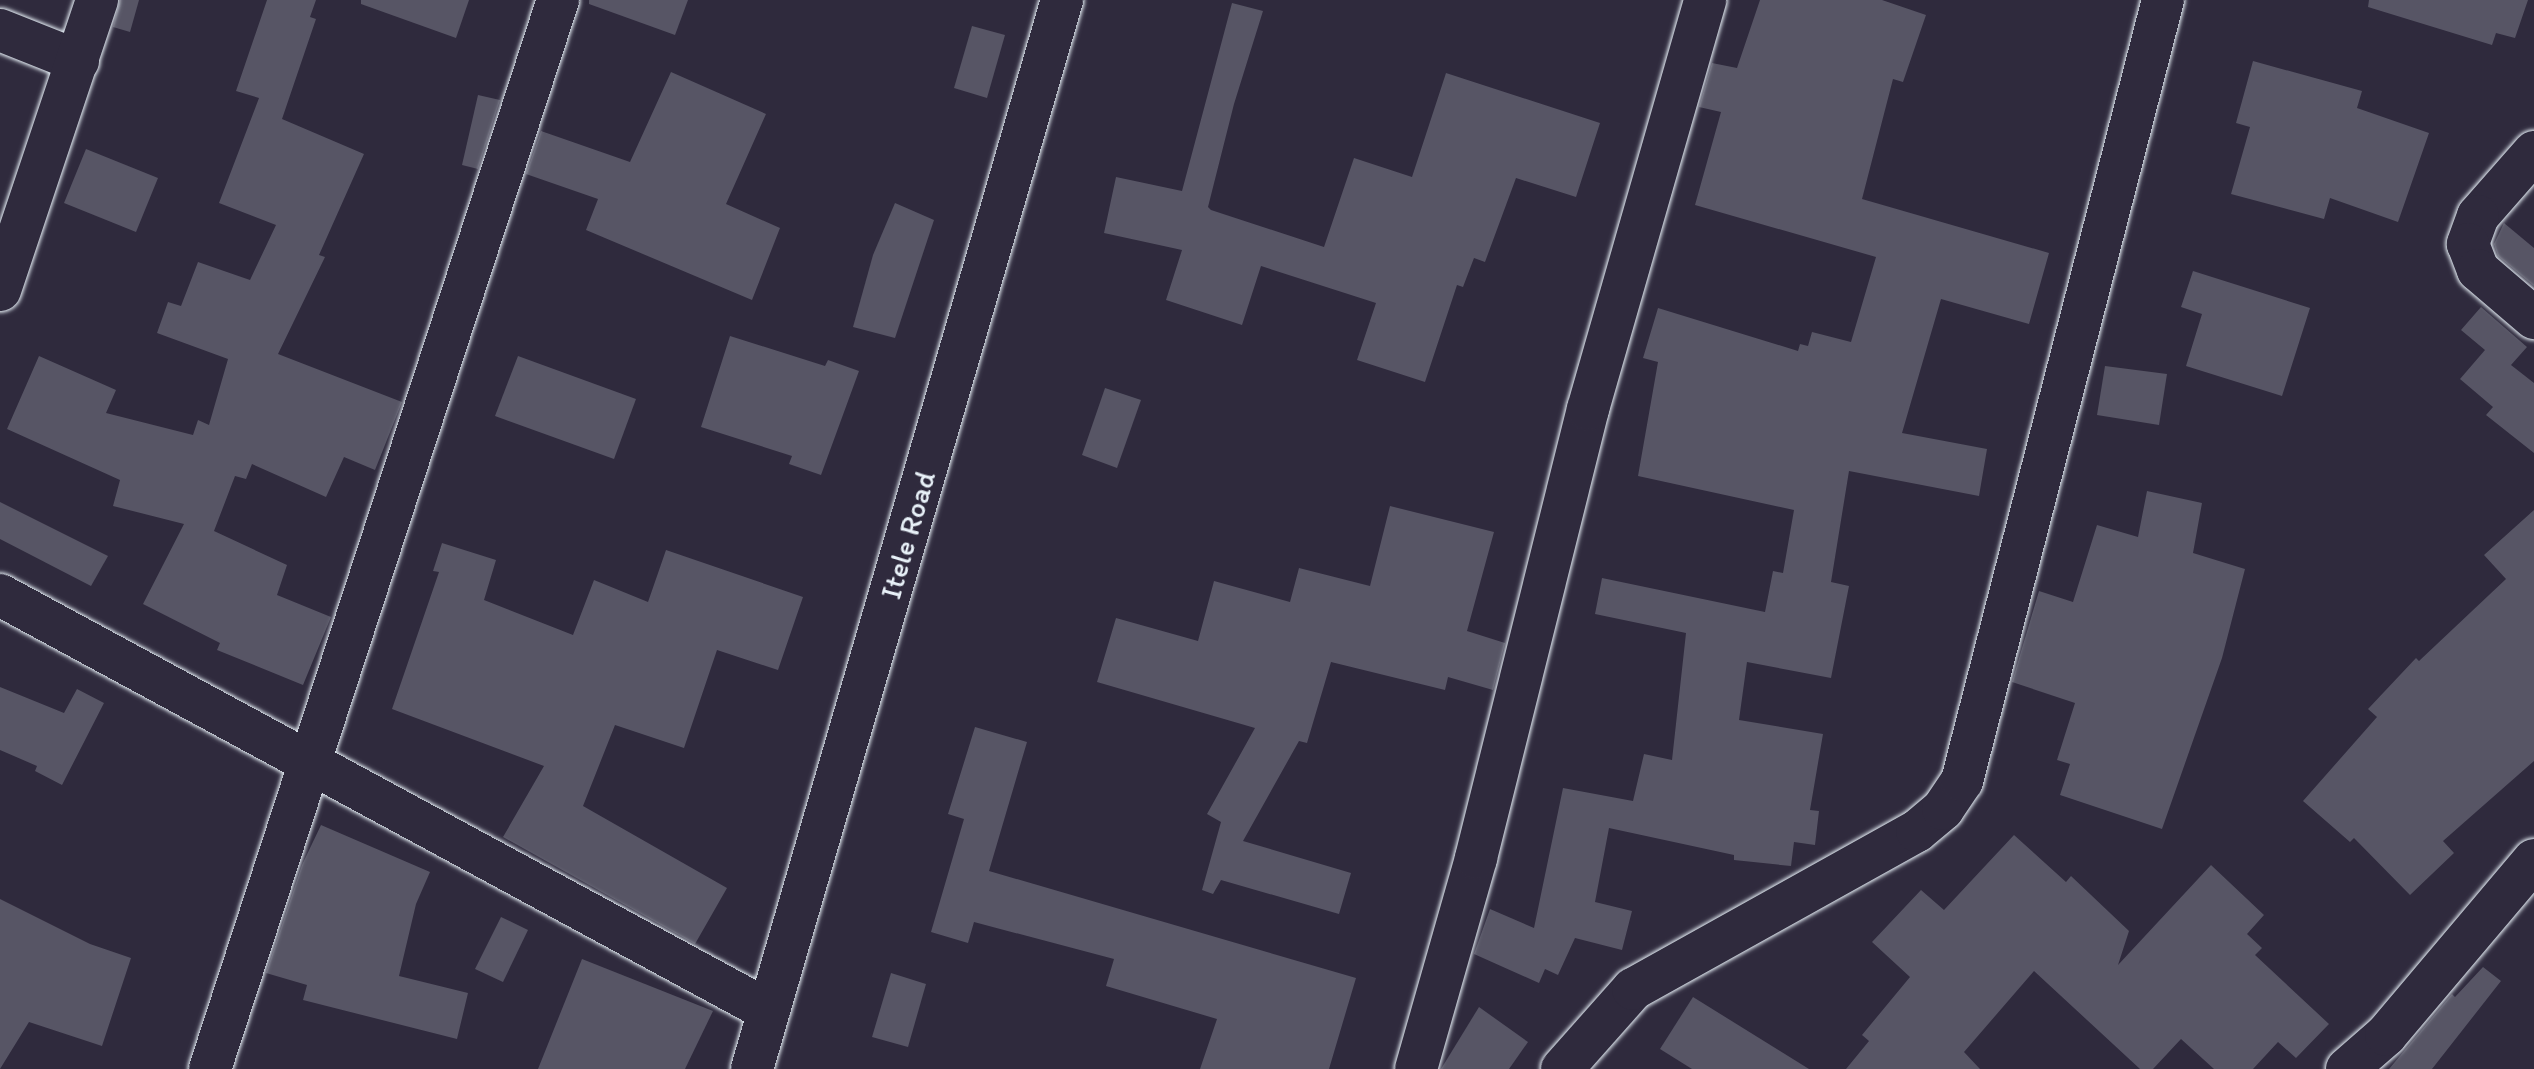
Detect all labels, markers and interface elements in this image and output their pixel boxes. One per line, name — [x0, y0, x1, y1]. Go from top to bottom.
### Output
street label: Itele Road — [873, 467, 943, 603]

